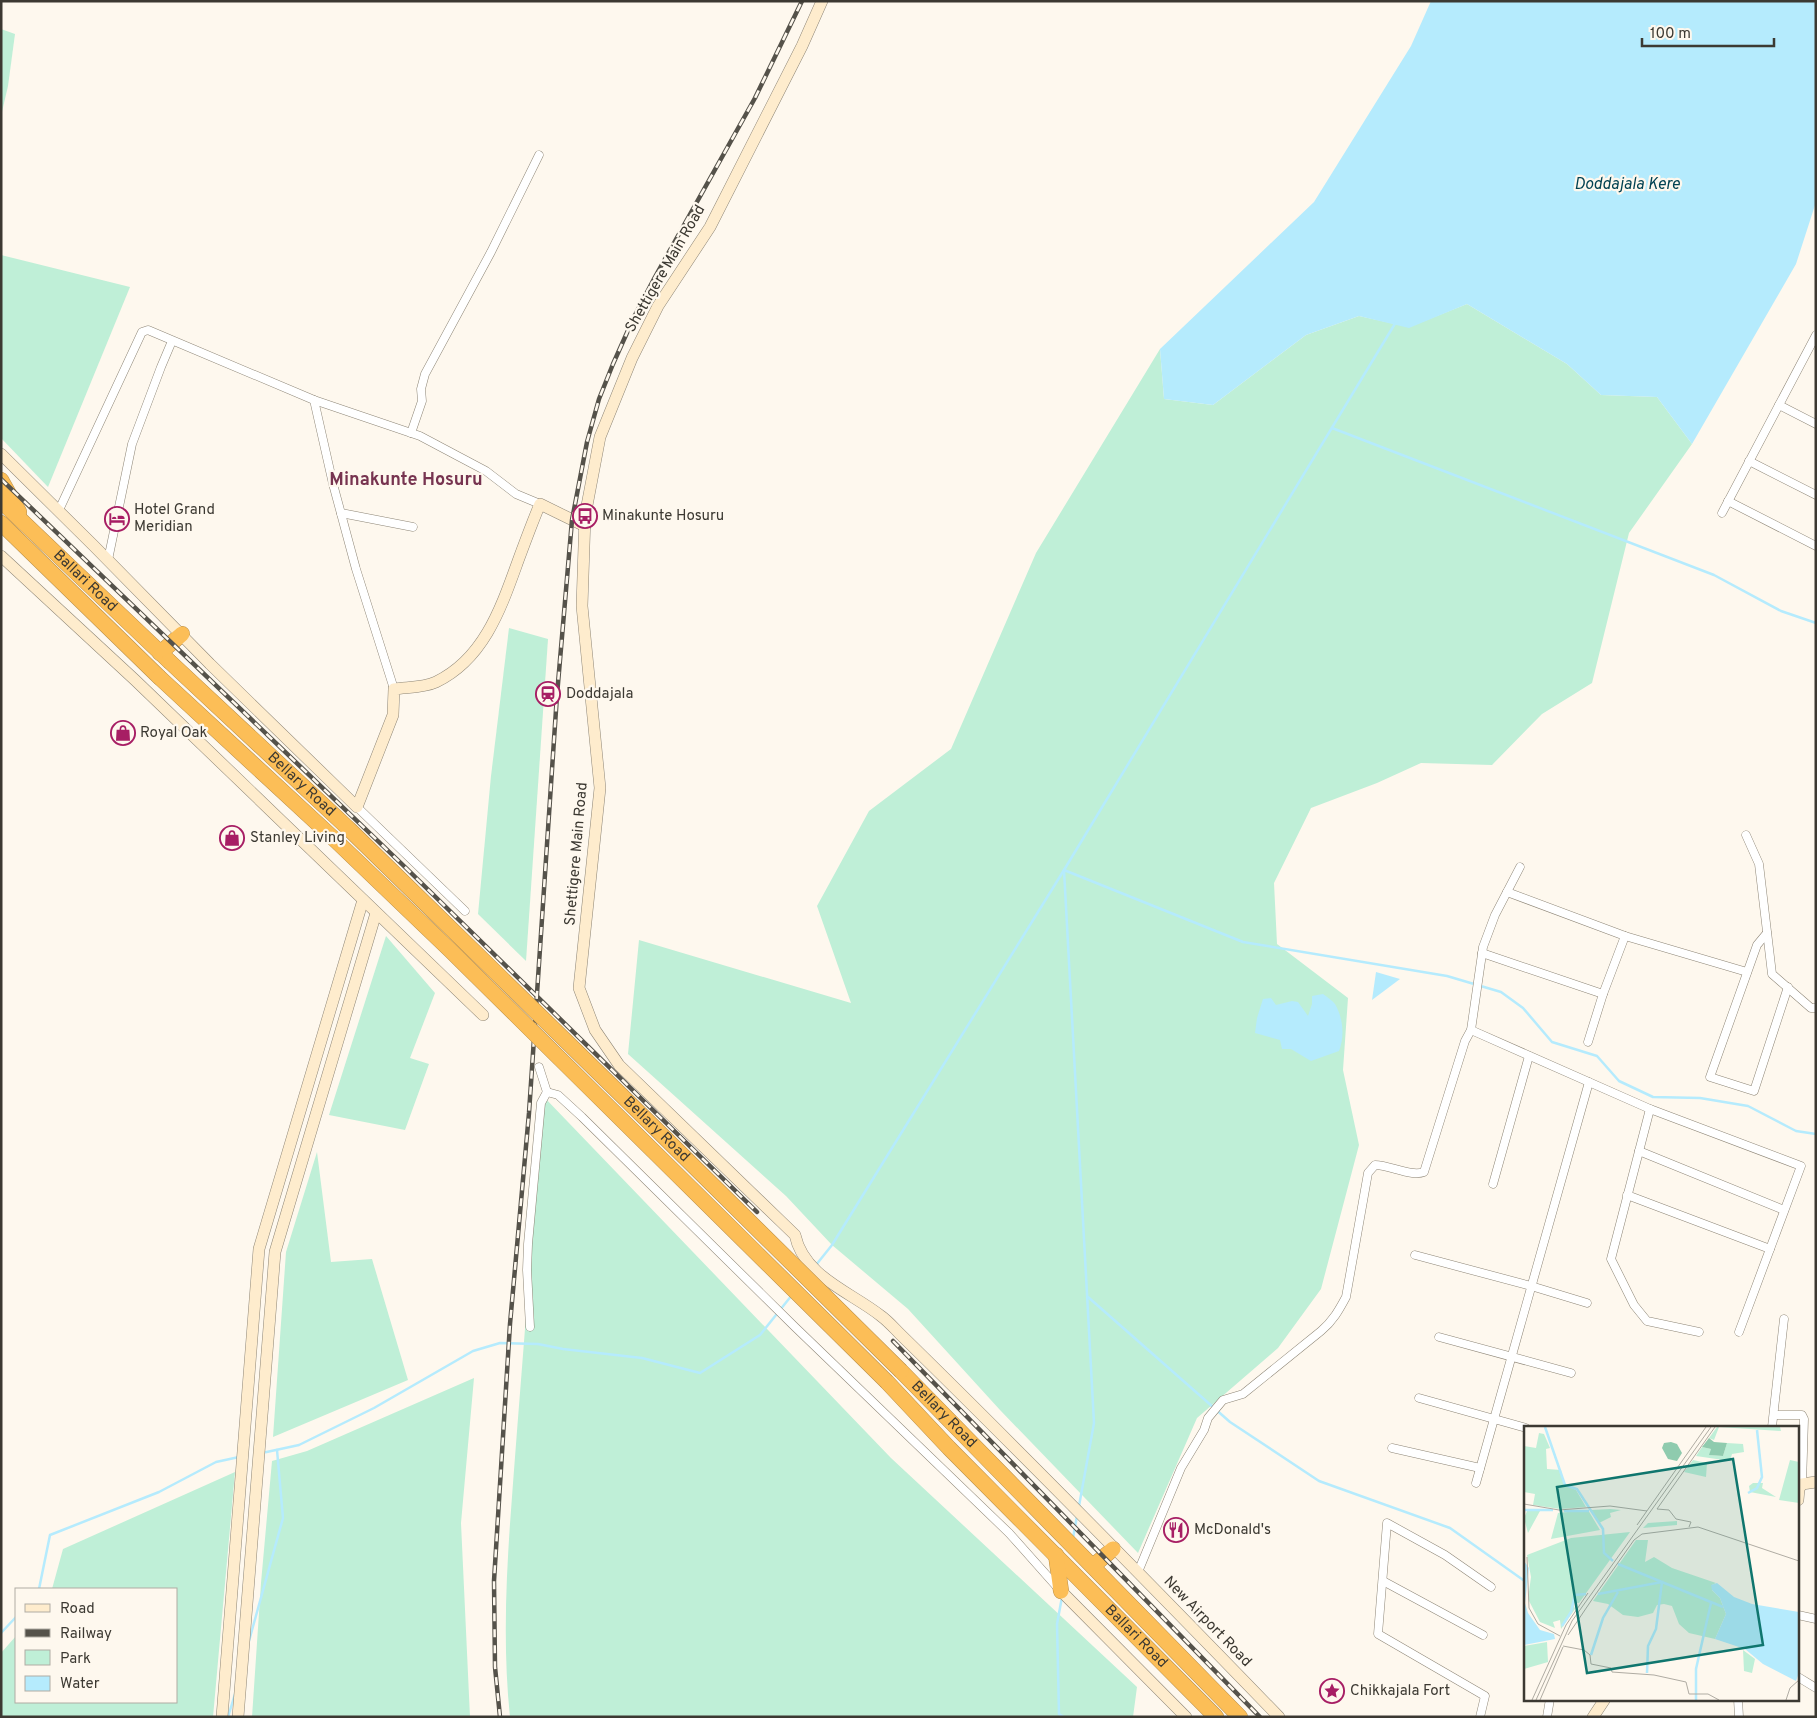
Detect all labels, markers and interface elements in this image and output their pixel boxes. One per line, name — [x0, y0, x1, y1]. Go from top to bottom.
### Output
scale bar — [1642, 15, 1774, 47]
text: 100 m — [1650, 25, 1691, 44]
water label: Doddajala Kere — [1574, 175, 1680, 195]
street label: Shettigere Main Road — [622, 202, 710, 336]
district label: Minakunte Hosuru — [329, 469, 483, 492]
place label: Hotel Grand Meridian — [134, 501, 215, 537]
bus stop icon: Minakunte Hosuru — [572, 503, 598, 529]
hotel icon: Hotel Grand Meridian — [104, 506, 130, 532]
place label: Minakunte Hosuru — [602, 507, 724, 526]
street label: Ballari Road — [49, 546, 121, 616]
station icon: Doddajala — [535, 681, 561, 707]
place label: Doddajala — [566, 685, 633, 704]
shop icon: Royal Oak — [110, 720, 136, 746]
place label: Royal Oak — [140, 724, 207, 743]
street label: Bellary Road — [263, 748, 339, 821]
street label: Shettigere Main Road — [561, 782, 593, 926]
shop icon: Stanley Living — [219, 825, 245, 851]
place label: Stanley Living — [250, 829, 345, 848]
street label: Bellary Road — [619, 1092, 694, 1166]
street label: Bellary Road — [907, 1377, 981, 1452]
inset map — [1524, 1426, 1800, 1700]
restaurant icon: McDonald's — [1163, 1517, 1189, 1543]
place label: McDonald's — [1194, 1521, 1271, 1540]
street label: New Airport Road — [1159, 1573, 1255, 1671]
legend — [15, 1588, 178, 1703]
text: Road — [60, 1600, 95, 1619]
street label: Ballari Road — [1100, 1601, 1172, 1672]
text: Railway — [60, 1625, 112, 1644]
text: Park — [60, 1650, 91, 1669]
text: Water — [60, 1675, 100, 1694]
place icon: Chikkajala Fort — [1319, 1678, 1345, 1704]
place label: Chikkajala Fort — [1350, 1682, 1450, 1701]

